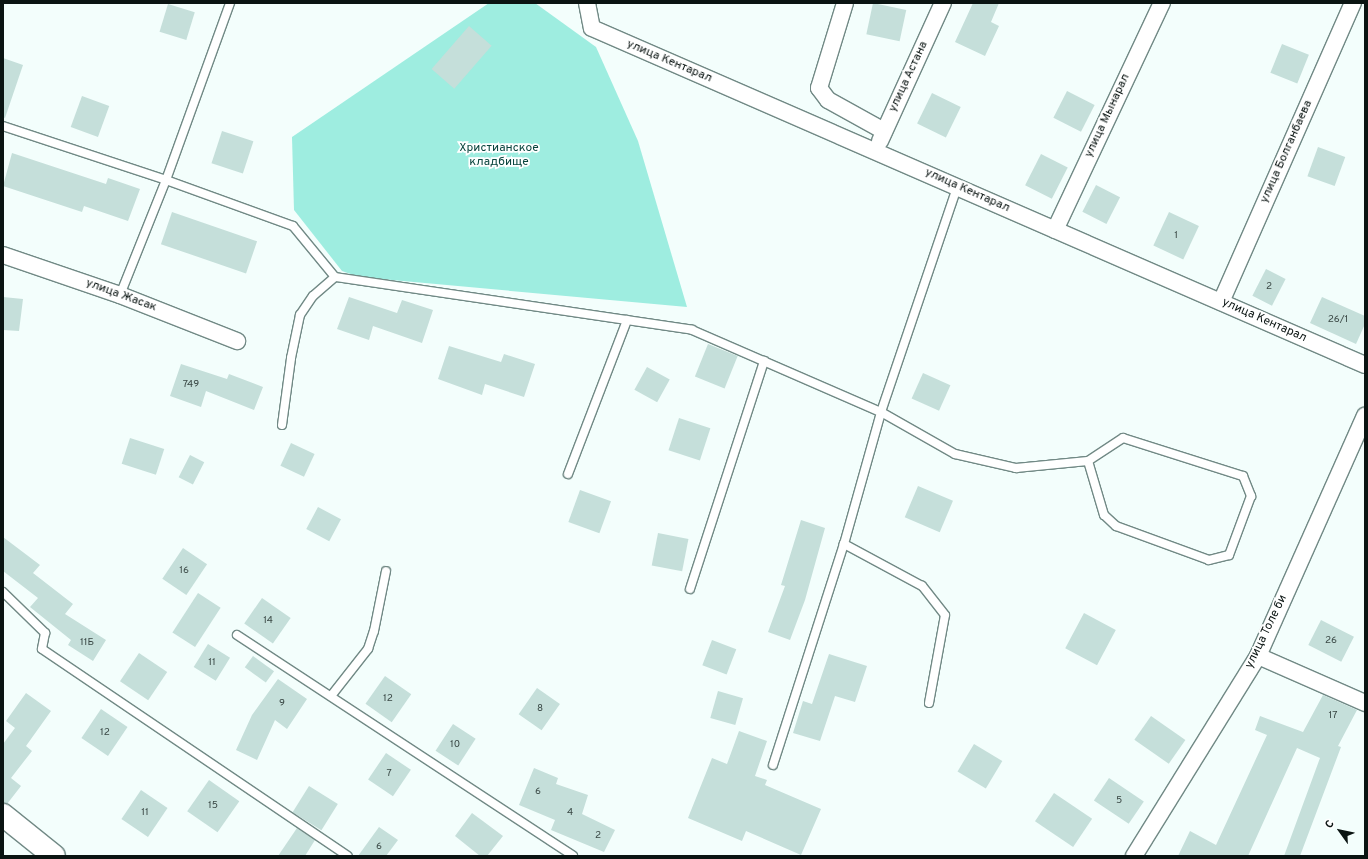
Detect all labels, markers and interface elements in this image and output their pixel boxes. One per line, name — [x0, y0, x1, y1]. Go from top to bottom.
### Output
street label: улица Кентарал — [624, 38, 714, 86]
street label: улица Астана — [886, 39, 932, 115]
street label: улица Мынарал — [1082, 72, 1134, 160]
street label: улица Болганбаева — [1258, 98, 1316, 206]
park label: Христианское кладбище — [459, 142, 539, 170]
street label: улица Кентарал — [922, 166, 1012, 216]
house number: 1 — [1174, 230, 1178, 242]
street label: улица Жасак — [84, 277, 158, 315]
house number: 2 — [1266, 281, 1272, 293]
street label: улица Кентарал — [1219, 296, 1309, 346]
house number: 26/1 — [1328, 314, 1348, 326]
house number: 749 — [183, 379, 199, 391]
house number: 16 — [179, 565, 189, 577]
street label: улица Толе би — [1243, 593, 1291, 671]
house number: 14 — [263, 615, 273, 627]
house number: 26 — [1325, 635, 1337, 647]
house number: 11Б — [80, 637, 94, 649]
house number: 11 — [208, 657, 216, 669]
house number: 12 — [383, 693, 393, 705]
house number: 9 — [279, 698, 285, 710]
house number: 8 — [537, 703, 543, 715]
house number: 17 — [1329, 710, 1337, 722]
house number: 12 — [100, 727, 110, 739]
house number: 10 — [450, 739, 460, 751]
house number: 7 — [386, 768, 392, 780]
house number: 6 — [535, 786, 541, 798]
house number: 5 — [1116, 795, 1122, 807]
house number: 15 — [208, 800, 218, 812]
house number: 11 — [141, 807, 149, 819]
house number: 4 — [567, 807, 573, 819]
north arrow — [1320, 811, 1360, 851]
text: С — [1322, 818, 1338, 831]
house number: 2 — [595, 830, 601, 842]
house number: 6 — [376, 841, 382, 853]

